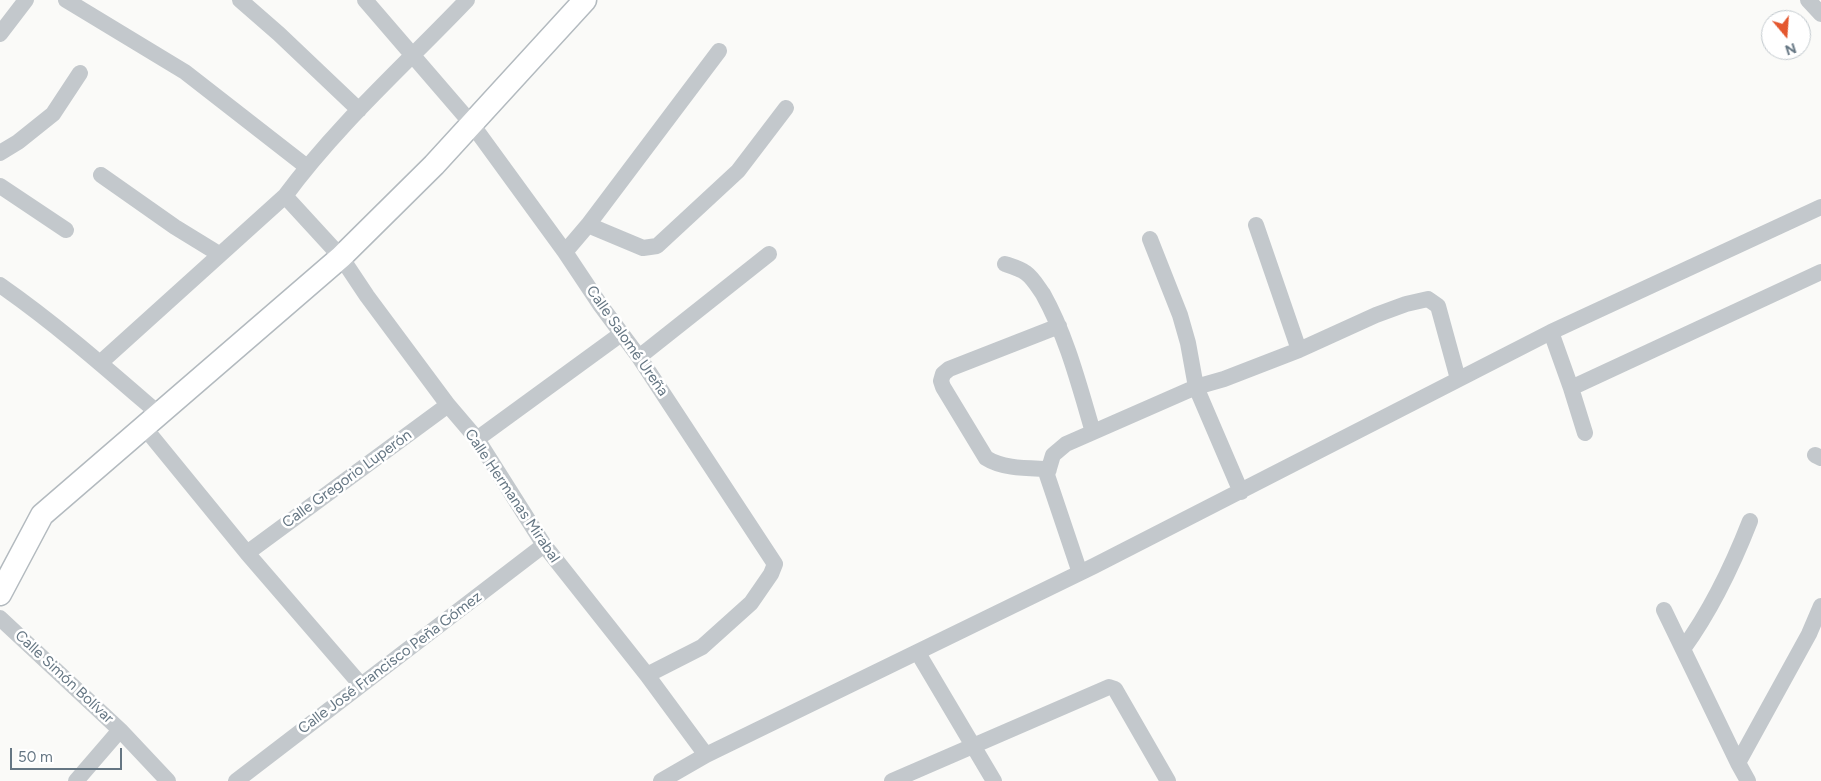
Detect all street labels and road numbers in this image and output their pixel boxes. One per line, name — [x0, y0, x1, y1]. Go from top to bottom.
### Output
street label: Calle Salomé Ureña — [582, 282, 672, 400]
street label: Calle Gregorio Luperón — [279, 426, 415, 532]
street label: Calle Hermanas Mirabal — [461, 426, 563, 566]
street label: Calle José Francisco Peña Gómez — [295, 588, 485, 738]
street label: Calle Simón Bolívar — [11, 627, 117, 727]

